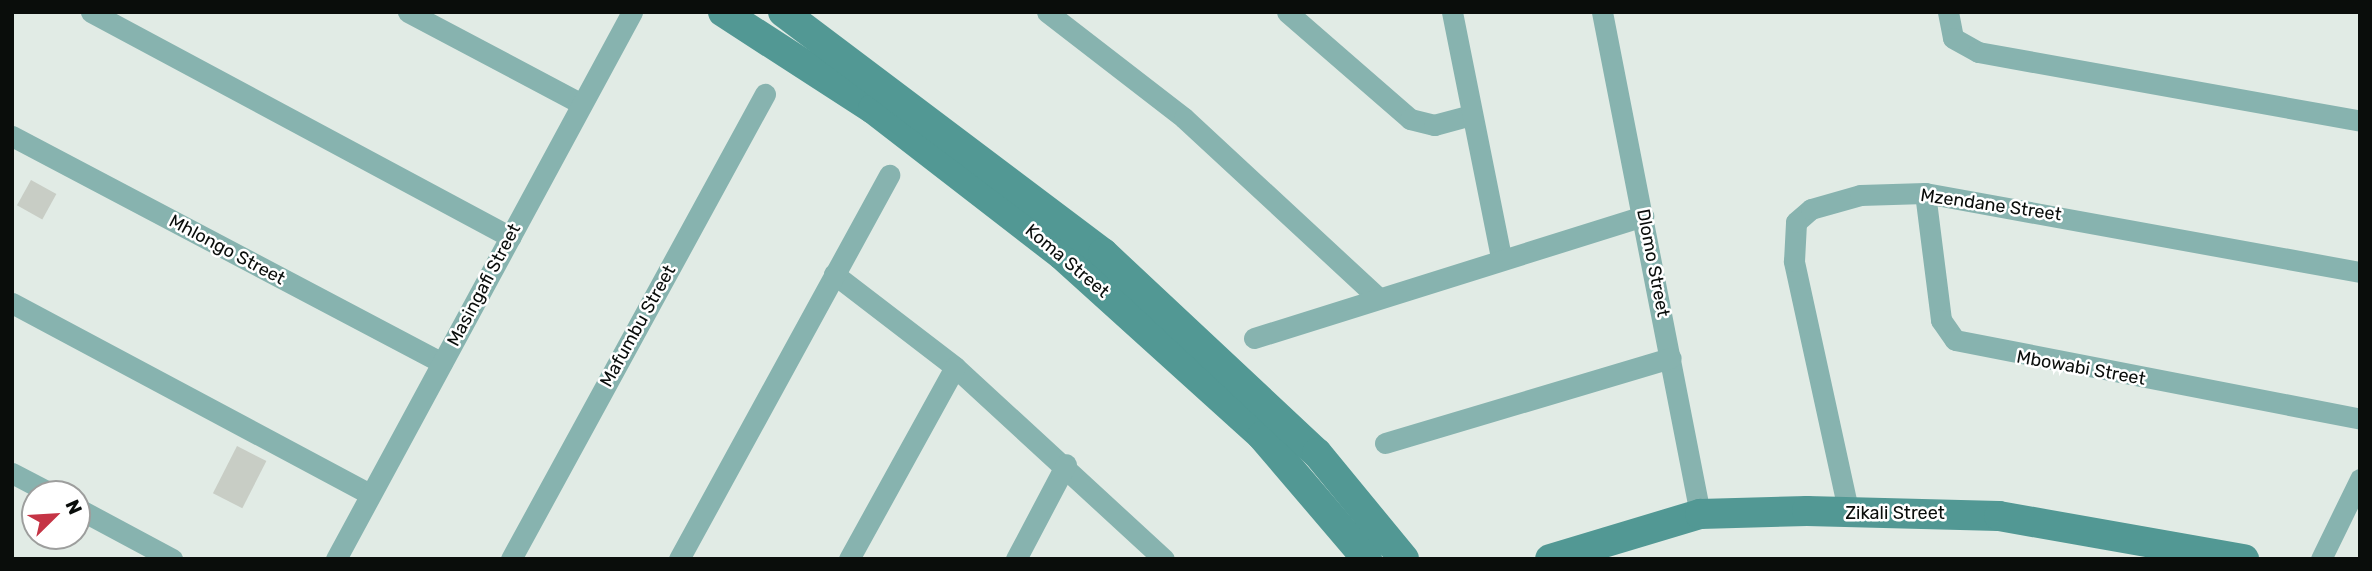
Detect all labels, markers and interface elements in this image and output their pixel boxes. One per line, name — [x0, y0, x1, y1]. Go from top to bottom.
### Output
street label: Mzendane Street — [1919, 184, 2063, 226]
street label: Dlomo Street — [1632, 207, 1674, 319]
street label: Mhlongo Street — [165, 210, 289, 290]
street label: Masingafi Street — [443, 220, 525, 350]
street label: Koma Street — [1021, 220, 1113, 302]
street label: Mafumbu Street — [596, 261, 680, 391]
street label: Mbowabi Street — [2015, 346, 2147, 390]
north arrow — [21, 480, 91, 550]
text: N — [61, 496, 87, 518]
street label: Zikali Street — [1845, 502, 1945, 524]

